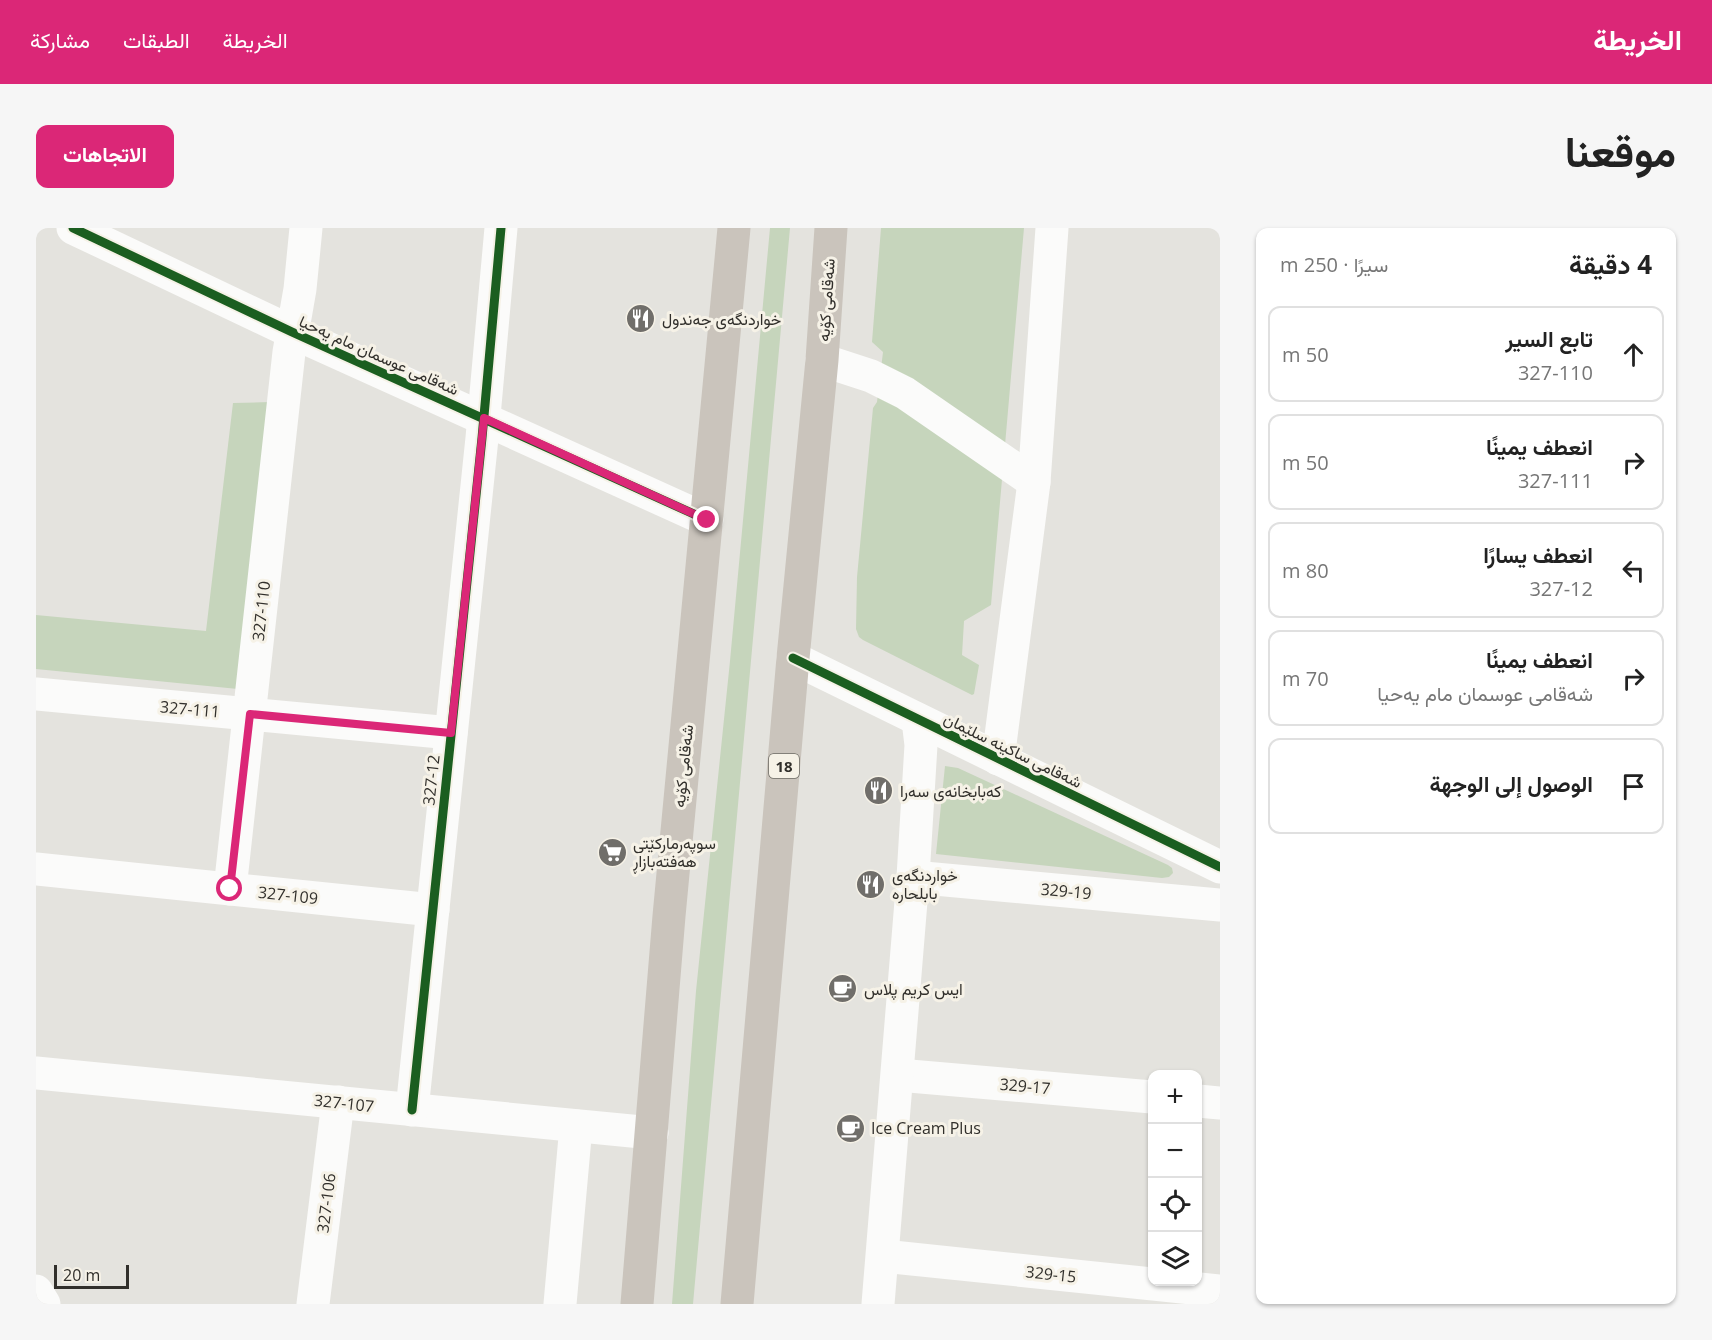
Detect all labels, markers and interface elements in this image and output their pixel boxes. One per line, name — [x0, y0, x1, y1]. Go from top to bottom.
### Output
text: الخريطة — [1593, 20, 1682, 58]
text: مشاركة — [30, 26, 90, 54]
text: الطبقات — [123, 26, 190, 54]
text: الخريطة — [223, 26, 288, 54]
text: موقعنا — [1565, 122, 1676, 179]
button: الاتجاهات — [36, 125, 174, 188]
text: 4 دقيقة — [1569, 246, 1652, 282]
text: سيرًا · 250 m — [1280, 251, 1388, 278]
street label: شەقامی کۆیە — [812, 258, 840, 342]
restaurant icon: خواردنگەی جەندول — [625, 303, 657, 335]
place label: خواردنگەی جەندول — [662, 308, 782, 330]
street label: شەقامی عوسمان مام یەحیا — [296, 310, 462, 400]
text: تابع السير — [1505, 323, 1593, 353]
icon: ahead — [1617, 338, 1650, 371]
text: 50 m — [1282, 341, 1329, 368]
text: 327-110 — [1518, 359, 1593, 386]
text: انعطف يمينًا — [1486, 431, 1593, 461]
icon: right — [1617, 446, 1650, 479]
text: 50 m — [1282, 449, 1329, 476]
text: 327-111 — [1518, 467, 1593, 494]
route end — [693, 506, 719, 532]
text: انعطف يسارًا — [1483, 539, 1593, 569]
icon: left — [1617, 554, 1650, 587]
text: 80 m — [1282, 557, 1329, 584]
text: 327-12 — [1529, 575, 1593, 602]
street label: 327-110 — [247, 580, 275, 642]
text: انعطف يمينًا — [1486, 644, 1593, 674]
icon: right — [1617, 662, 1650, 695]
text: 70 m — [1282, 665, 1329, 692]
text: شەقامی عوسمان مام یەحیا — [1377, 680, 1593, 707]
street label: 327-111 — [159, 695, 221, 723]
street label: شەقامی ساکینە سلێمان — [940, 707, 1086, 793]
street label: شەقامی کۆیە — [668, 723, 698, 809]
street label: 327-12 — [417, 754, 445, 806]
road number: 18 — [769, 754, 799, 778]
text: الوصول إلى الوجهة — [1429, 768, 1593, 798]
icon: arrive — [1617, 770, 1650, 803]
restaurant icon: کەبابخانەی سەرا — [863, 775, 895, 807]
place label: کەبابخانەی سەرا — [900, 780, 1001, 802]
place label: سوپەرمارکێتی هەفتەبازاڕ — [632, 832, 716, 874]
supermarket icon: سوپەرمارکێتی هەفتەبازاڕ — [596, 836, 628, 868]
place label: خواردنگەی بابلحارە — [892, 864, 958, 904]
restaurant icon: خواردنگەی بابلحارە — [855, 868, 887, 900]
route start — [216, 875, 242, 901]
street label: 329-19 — [1040, 878, 1092, 904]
street label: 327-109 — [257, 881, 319, 909]
cafe icon: ايس كريم پلاس — [827, 973, 859, 1005]
place label: ايس كريم پلاس — [864, 978, 963, 1001]
map controls — [1148, 1070, 1202, 1286]
button: + — [1148, 1070, 1202, 1124]
street label: 329-17 — [999, 1073, 1051, 1099]
street label: 327-107 — [313, 1089, 375, 1117]
cafe icon: Ice Cream Plus — [834, 1112, 866, 1144]
place label: Ice Cream Plus — [871, 1117, 981, 1139]
button: − — [1148, 1124, 1202, 1178]
street label: 327-106 — [311, 1172, 341, 1234]
button: locate — [1148, 1178, 1202, 1232]
button: layers — [1148, 1232, 1202, 1286]
street label: 329-15 — [1025, 1260, 1077, 1288]
scale bar — [54, 1262, 129, 1290]
text: 20 m — [63, 1264, 100, 1286]

